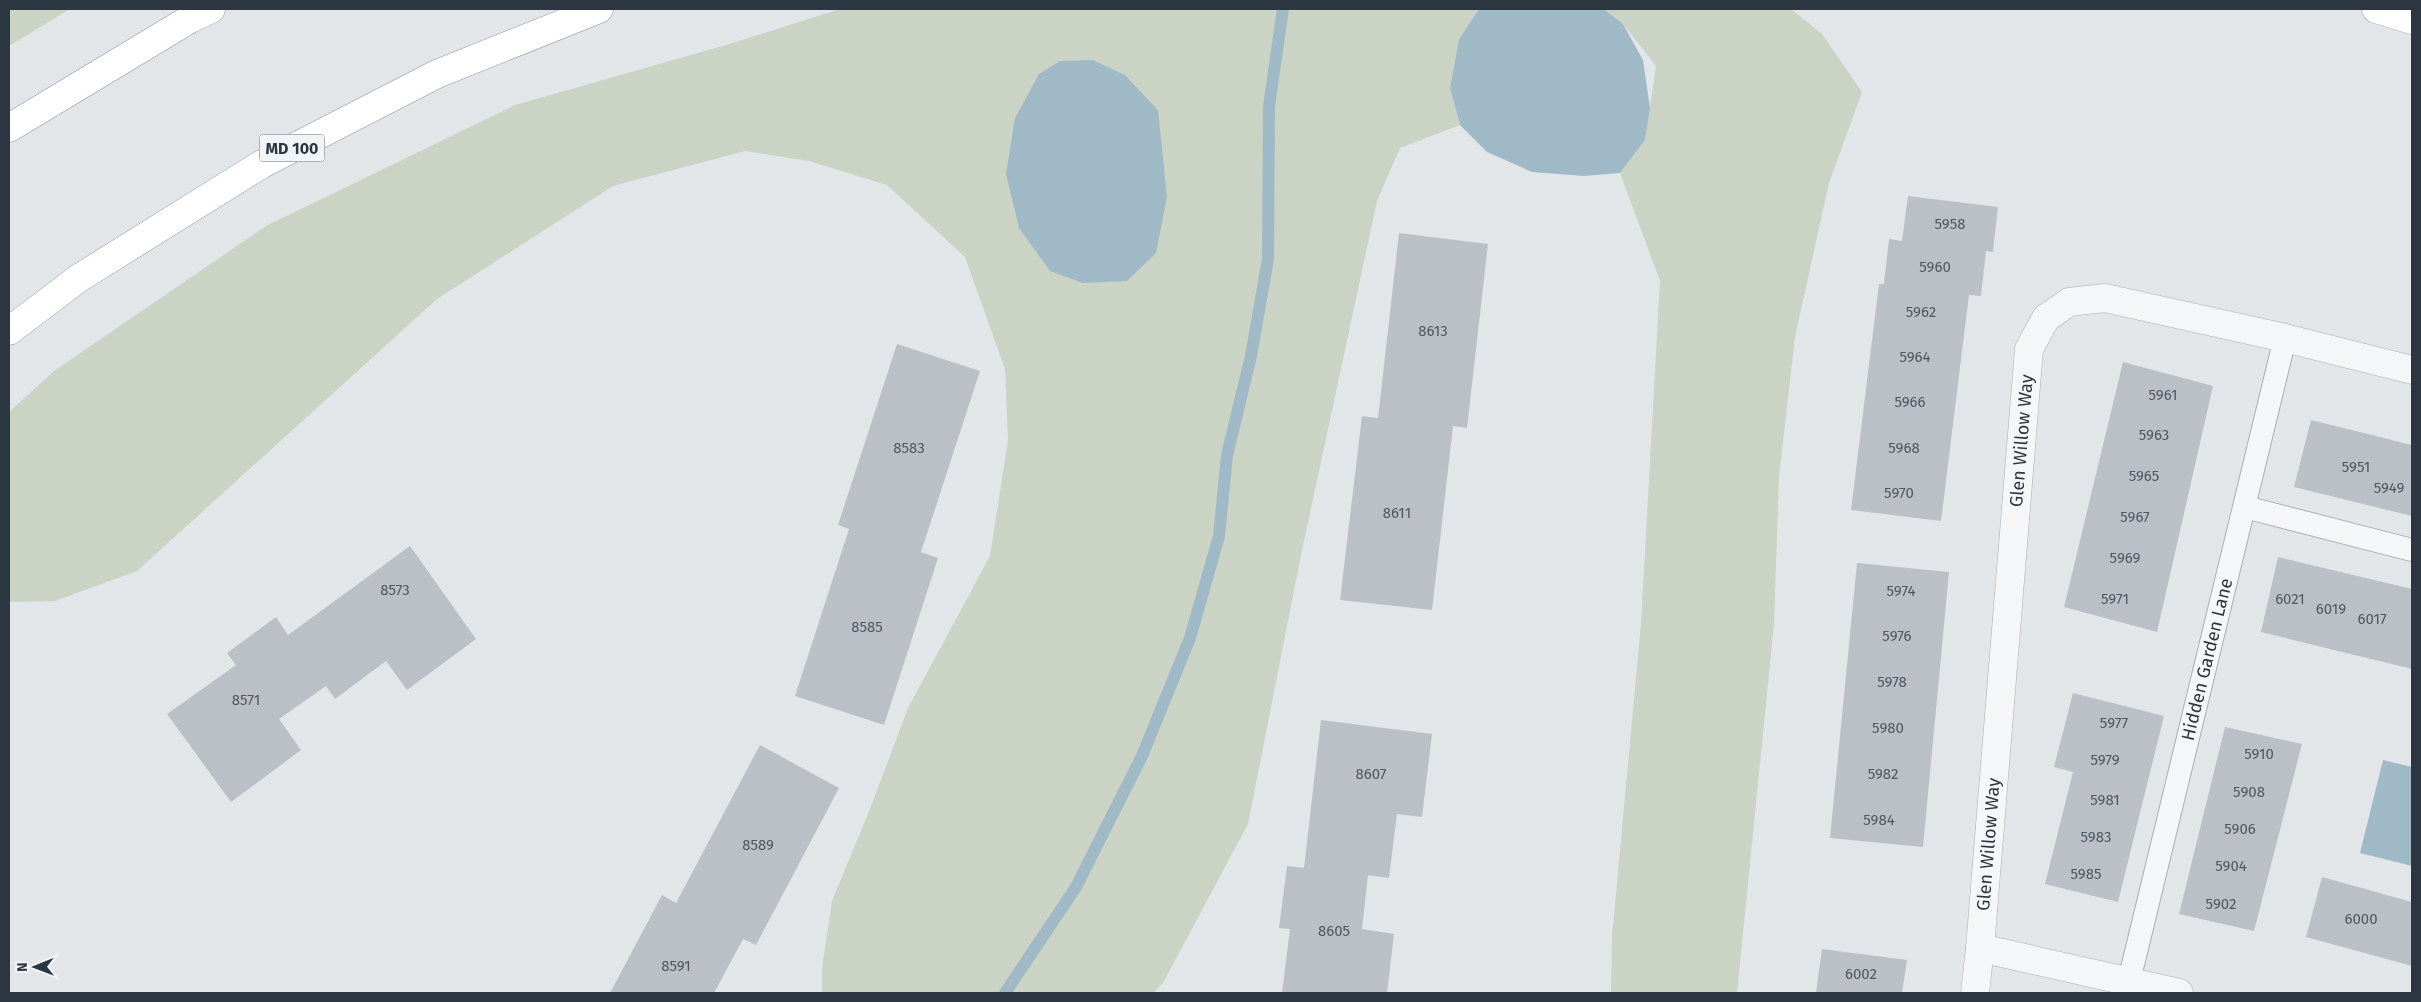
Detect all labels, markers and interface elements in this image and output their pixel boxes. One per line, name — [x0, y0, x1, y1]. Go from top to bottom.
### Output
road number: MD 100 — [260, 134, 324, 162]
house number: 5958 — [1935, 215, 1965, 233]
house number: 5960 — [1919, 258, 1951, 276]
house number: 5962 — [1906, 303, 1936, 321]
house number: 8613 — [1418, 322, 1448, 340]
house number: 5964 — [1899, 348, 1931, 366]
street label: Glen Willow Way — [2005, 373, 2038, 508]
house number: 5961 — [2149, 386, 2177, 404]
house number: 5966 — [1894, 393, 1926, 411]
house number: 5963 — [2139, 426, 2169, 444]
house number: 8583 — [893, 439, 925, 457]
house number: 5968 — [1888, 439, 1920, 457]
house number: 5951 — [2342, 458, 2370, 476]
house number: 5965 — [2129, 467, 2159, 485]
house number: 5949 — [2374, 479, 2404, 497]
house number: 5970 — [1884, 484, 1914, 502]
house number: 8611 — [1383, 504, 1411, 522]
house number: 5967 — [2120, 508, 2150, 526]
house number: 5969 — [2110, 549, 2141, 567]
street label: Hidden Garden Lane — [2177, 576, 2237, 743]
house number: 8573 — [380, 581, 410, 599]
house number: 5974 — [1887, 582, 1916, 600]
house number: 5971 — [2101, 590, 2129, 608]
house number: 6021 — [2275, 590, 2305, 608]
house number: 6019 — [2316, 600, 2346, 618]
house number: 6017 — [2357, 610, 2387, 628]
house number: 8585 — [851, 618, 883, 636]
house number: 5976 — [1882, 627, 1912, 645]
house number: 5978 — [1877, 673, 1907, 691]
house number: 8571 — [232, 691, 260, 709]
house number: 5977 — [2100, 714, 2128, 732]
house number: 5980 — [1872, 719, 1904, 737]
house number: 5910 — [2244, 745, 2274, 763]
house number: 5979 — [2090, 751, 2120, 769]
house number: 8607 — [1356, 765, 1387, 783]
house number: 5982 — [1868, 765, 1898, 783]
street label: Glen Willow Way — [1972, 777, 2005, 912]
house number: 5908 — [2233, 783, 2265, 801]
house number: 5981 — [2090, 791, 2120, 809]
house number: 5984 — [1863, 811, 1895, 829]
house number: 5906 — [2224, 820, 2256, 838]
house number: 5983 — [2081, 828, 2111, 846]
house number: 8589 — [742, 836, 774, 854]
house number: 5904 — [2215, 857, 2247, 875]
house number: 5985 — [2071, 865, 2101, 883]
house number: 5902 — [2206, 895, 2236, 913]
house number: 6000 — [2344, 910, 2378, 928]
house number: 8605 — [1318, 922, 1350, 940]
north arrow — [10, 942, 60, 992]
house number: 8591 — [661, 957, 691, 975]
text: N — [14, 962, 31, 972]
house number: 6002 — [1845, 965, 1877, 983]

